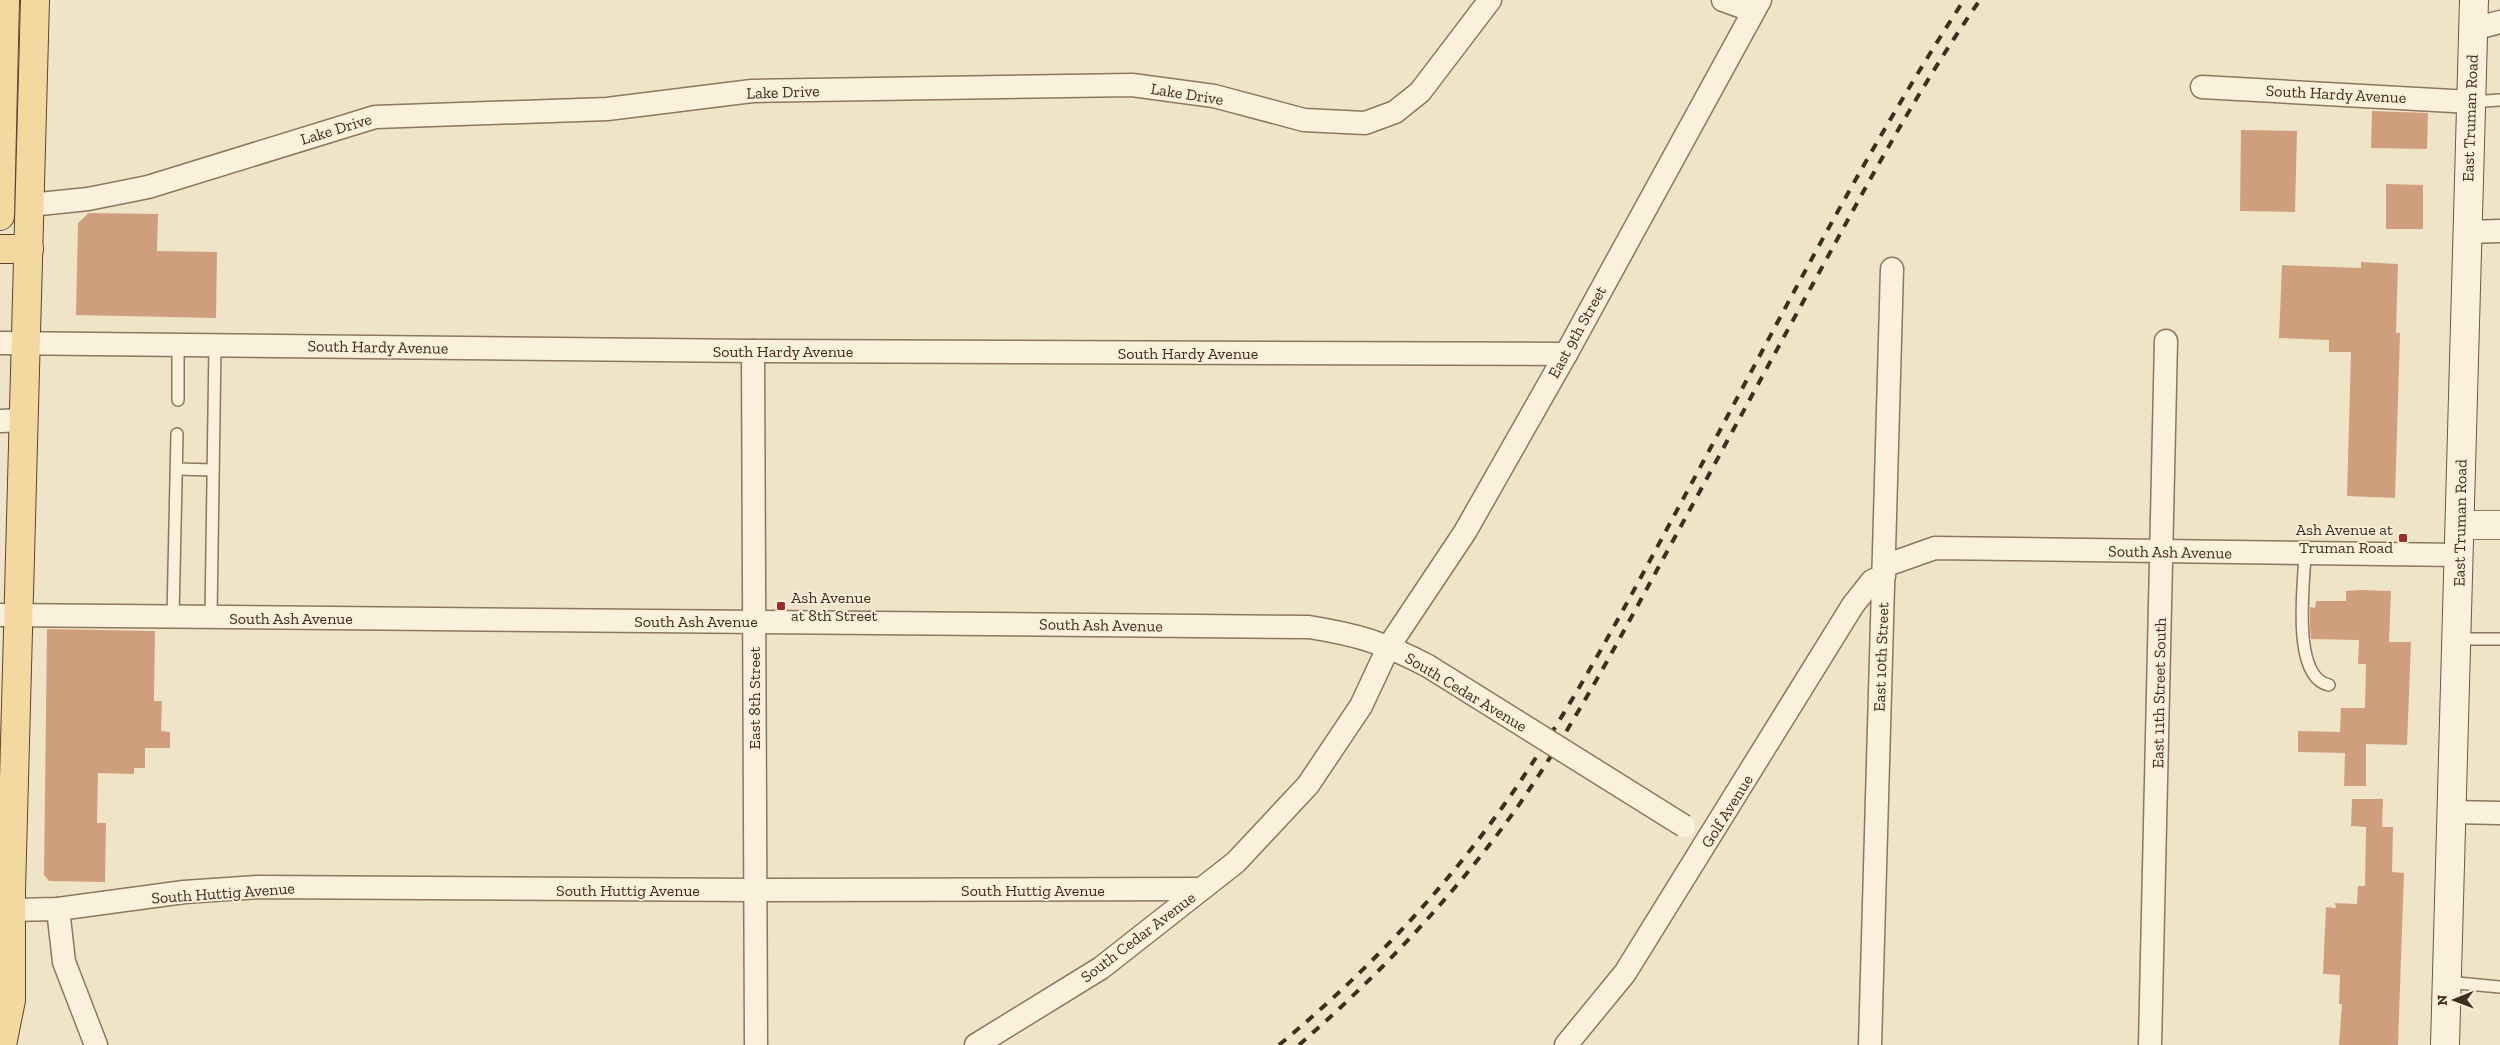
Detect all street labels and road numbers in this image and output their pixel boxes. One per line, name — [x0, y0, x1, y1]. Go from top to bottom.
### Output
street label: East Truman Road — [2458, 54, 2482, 182]
street label: Lake Drive — [1149, 79, 1225, 109]
street label: Lake Drive — [746, 81, 820, 103]
street label: South Hardy Avenue — [2265, 81, 2407, 107]
street label: Lake Drive — [298, 109, 374, 149]
street label: East 9th Street — [1544, 282, 1610, 382]
street label: South Hardy Avenue — [307, 336, 449, 358]
street label: South Hardy Avenue — [713, 342, 853, 361]
street label: South Hardy Avenue — [1118, 344, 1258, 363]
street label: East Truman Road — [2449, 459, 2471, 587]
street label: South Ash Avenue — [2108, 541, 2232, 563]
street label: East 10th Street — [1870, 602, 1892, 712]
street label: South Ash Avenue — [229, 609, 353, 628]
street label: South Ash Avenue — [634, 612, 758, 631]
street label: South Ash Avenue — [1039, 614, 1163, 636]
street label: East 11th Street South — [2148, 617, 2170, 769]
street label: East 8th Street — [745, 647, 764, 749]
street label: South Cedar Avenue — [1402, 648, 1530, 736]
street label: Golf Avenue — [1697, 771, 1757, 851]
street label: South Huttig Avenue — [151, 879, 295, 907]
street label: South Huttig Avenue — [556, 881, 700, 900]
street label: South Huttig Avenue — [961, 881, 1105, 900]
street label: South Cedar Avenue — [1077, 888, 1199, 986]

